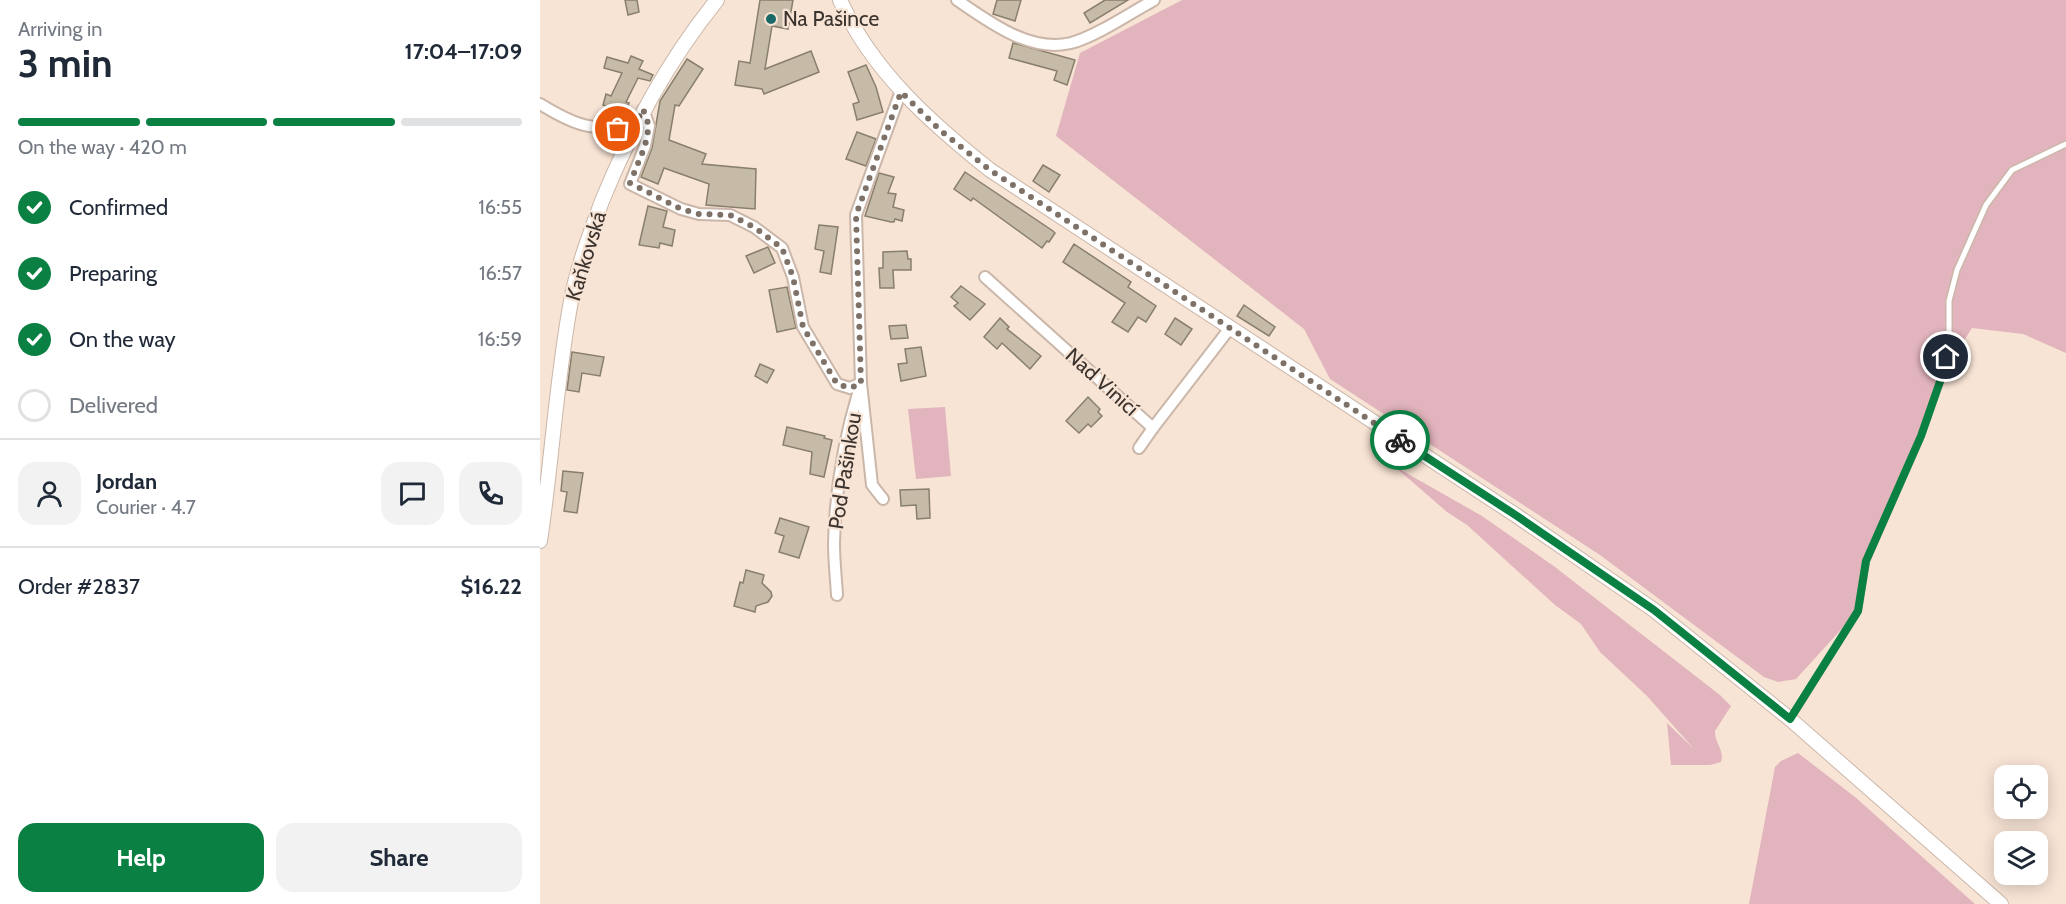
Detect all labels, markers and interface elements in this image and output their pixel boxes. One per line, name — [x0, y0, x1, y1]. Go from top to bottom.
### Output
place label: Na Pašince — [783, 6, 879, 31]
marker: Na Pašince — [764, 12, 778, 26]
text: Arriving in — [18, 17, 102, 41]
text: 17:04–17:09 — [405, 38, 522, 65]
text: 3 min — [18, 39, 113, 87]
pin — [592, 103, 643, 154]
icon: bag — [601, 112, 634, 145]
text: On the way · 420 m — [18, 135, 187, 159]
icon: check — [18, 191, 51, 224]
text: Confirmed — [69, 194, 168, 221]
text: 16:55 — [478, 195, 522, 219]
street label: Kaňkovská — [560, 208, 611, 304]
icon: check — [18, 257, 51, 290]
text: Preparing — [69, 260, 157, 287]
text: 16:57 — [479, 261, 522, 285]
icon: check — [18, 323, 51, 356]
text: On the way — [69, 326, 176, 353]
text: 16:59 — [478, 327, 522, 351]
pin — [1920, 331, 1971, 382]
icon: home — [1929, 340, 1962, 373]
street label: Nad Vinicí — [1061, 342, 1144, 421]
text: Delivered — [69, 392, 158, 419]
courier — [1370, 410, 1430, 470]
street label: Pod Pašinkou — [823, 411, 866, 531]
icon: bike — [1384, 424, 1417, 457]
button: person — [18, 462, 81, 525]
button: chat — [381, 462, 444, 525]
button: phone — [459, 462, 522, 525]
text: Jordan — [96, 468, 157, 495]
text: Courier · 4.7 — [96, 495, 196, 519]
text: Order #2837 — [18, 573, 140, 600]
text: $16.22 — [461, 573, 522, 600]
map controls — [1994, 765, 2048, 885]
button: locate — [1994, 765, 2048, 819]
button: Help — [18, 823, 264, 892]
button: Share — [276, 823, 522, 892]
button: layers — [1994, 831, 2048, 885]

